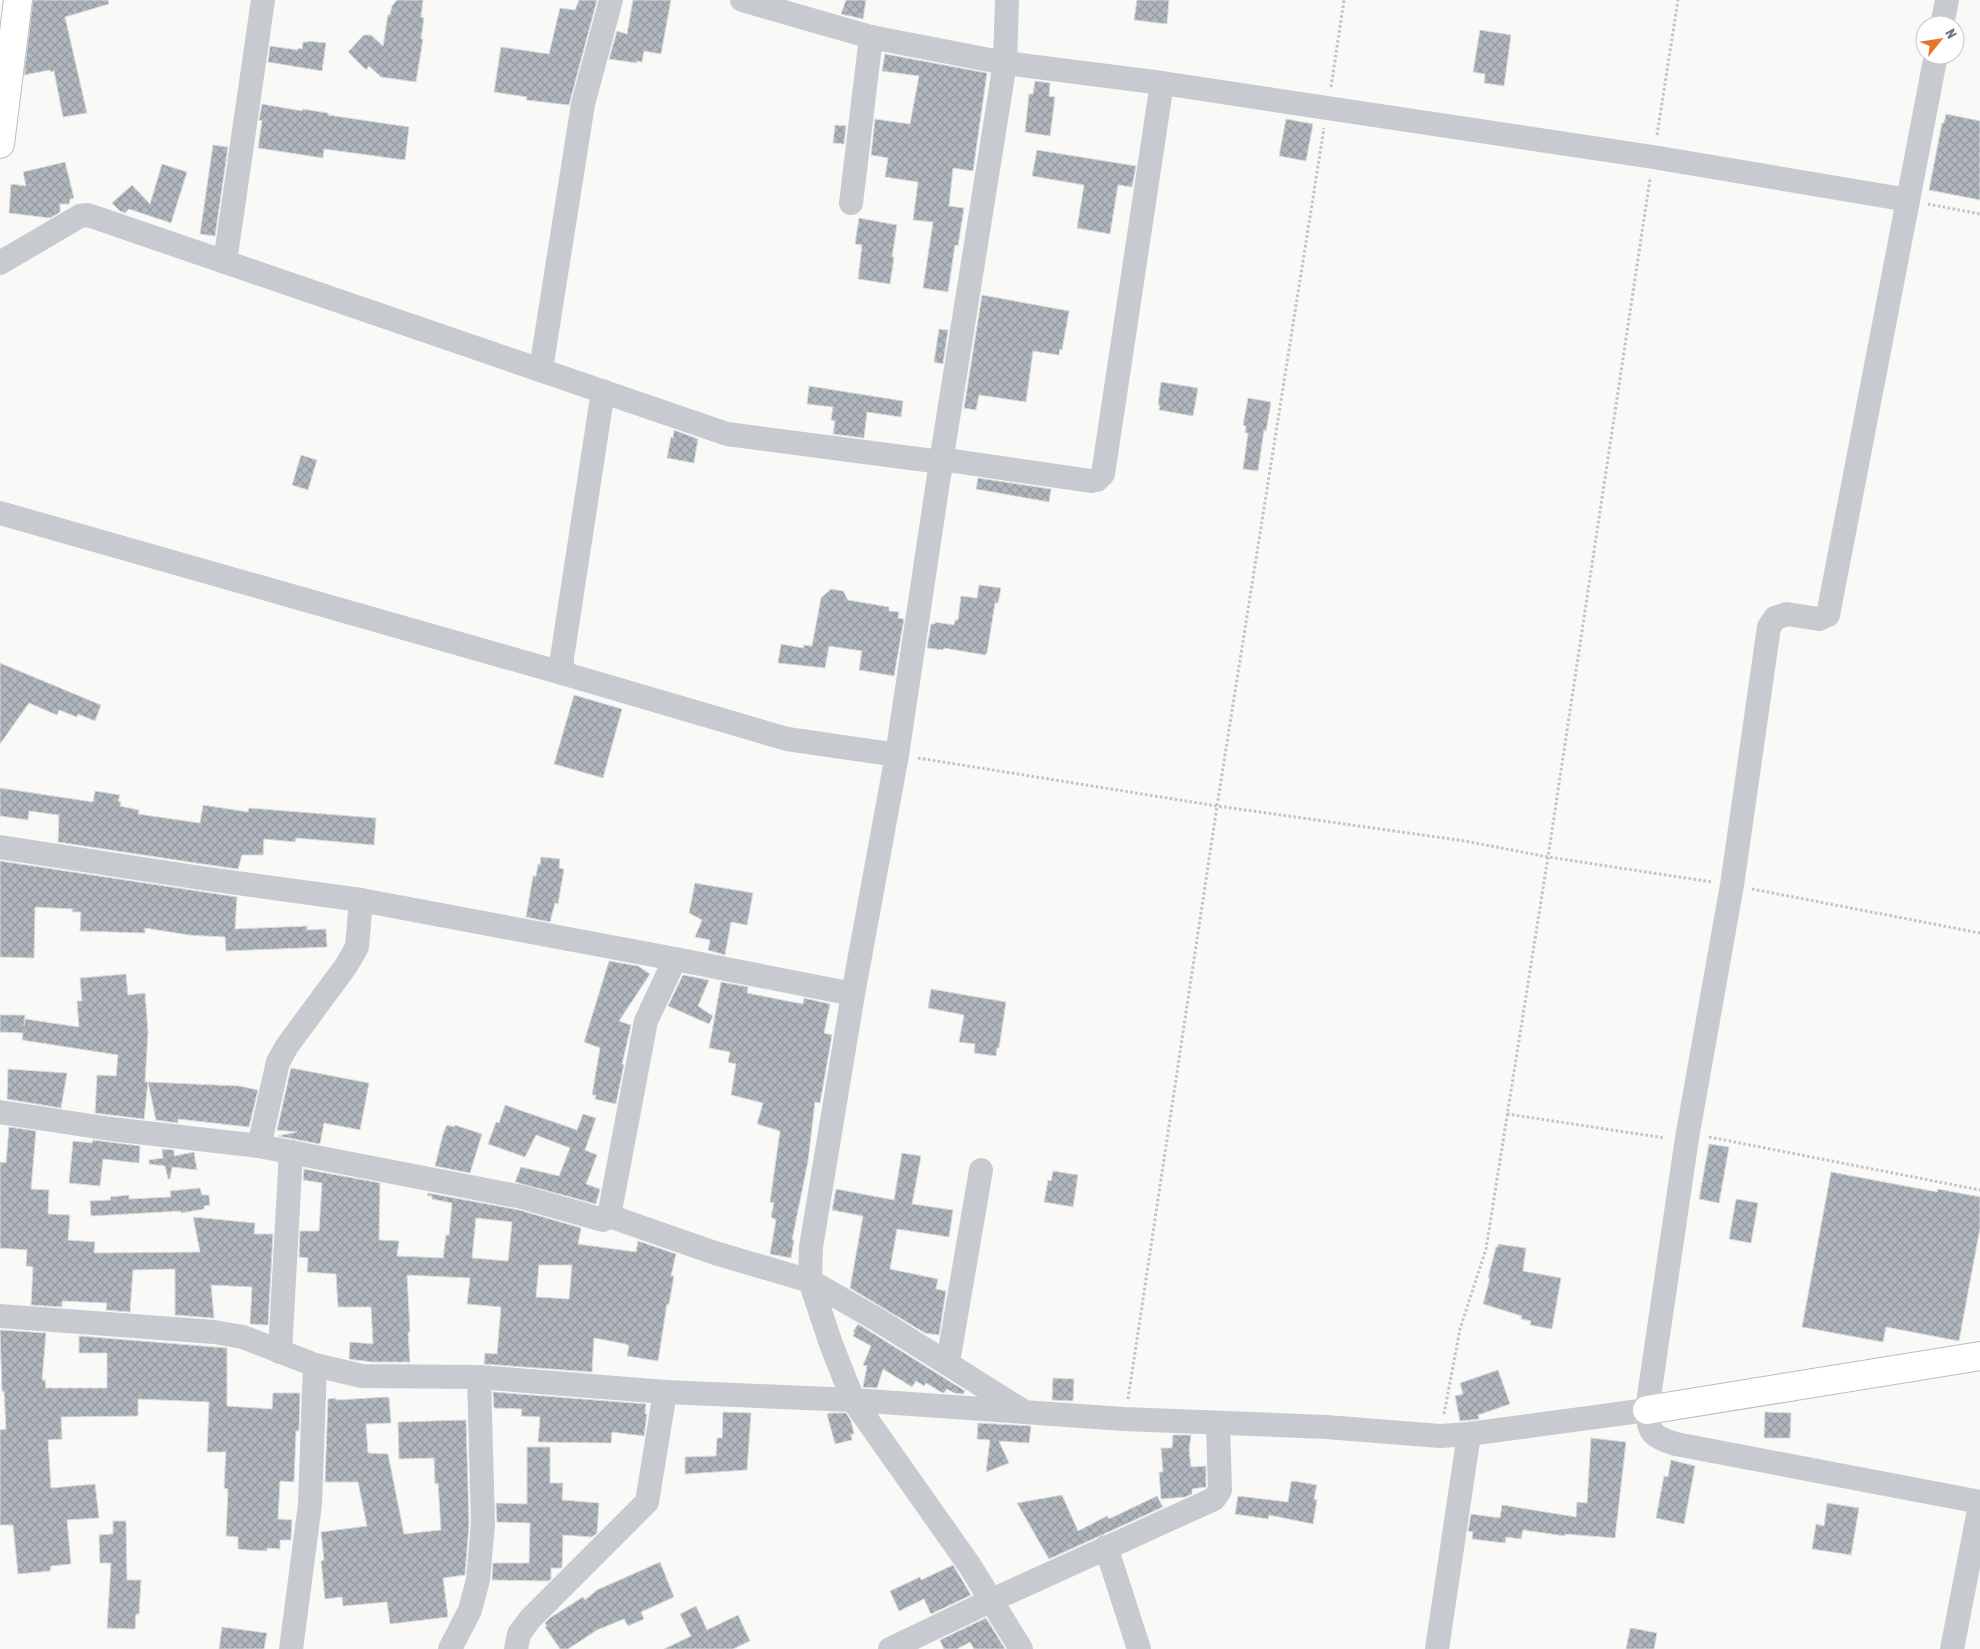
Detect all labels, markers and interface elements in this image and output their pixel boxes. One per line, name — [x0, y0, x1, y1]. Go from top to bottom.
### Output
north arrow — [1915, 15, 1965, 65]
text: N — [1942, 26, 1960, 41]

